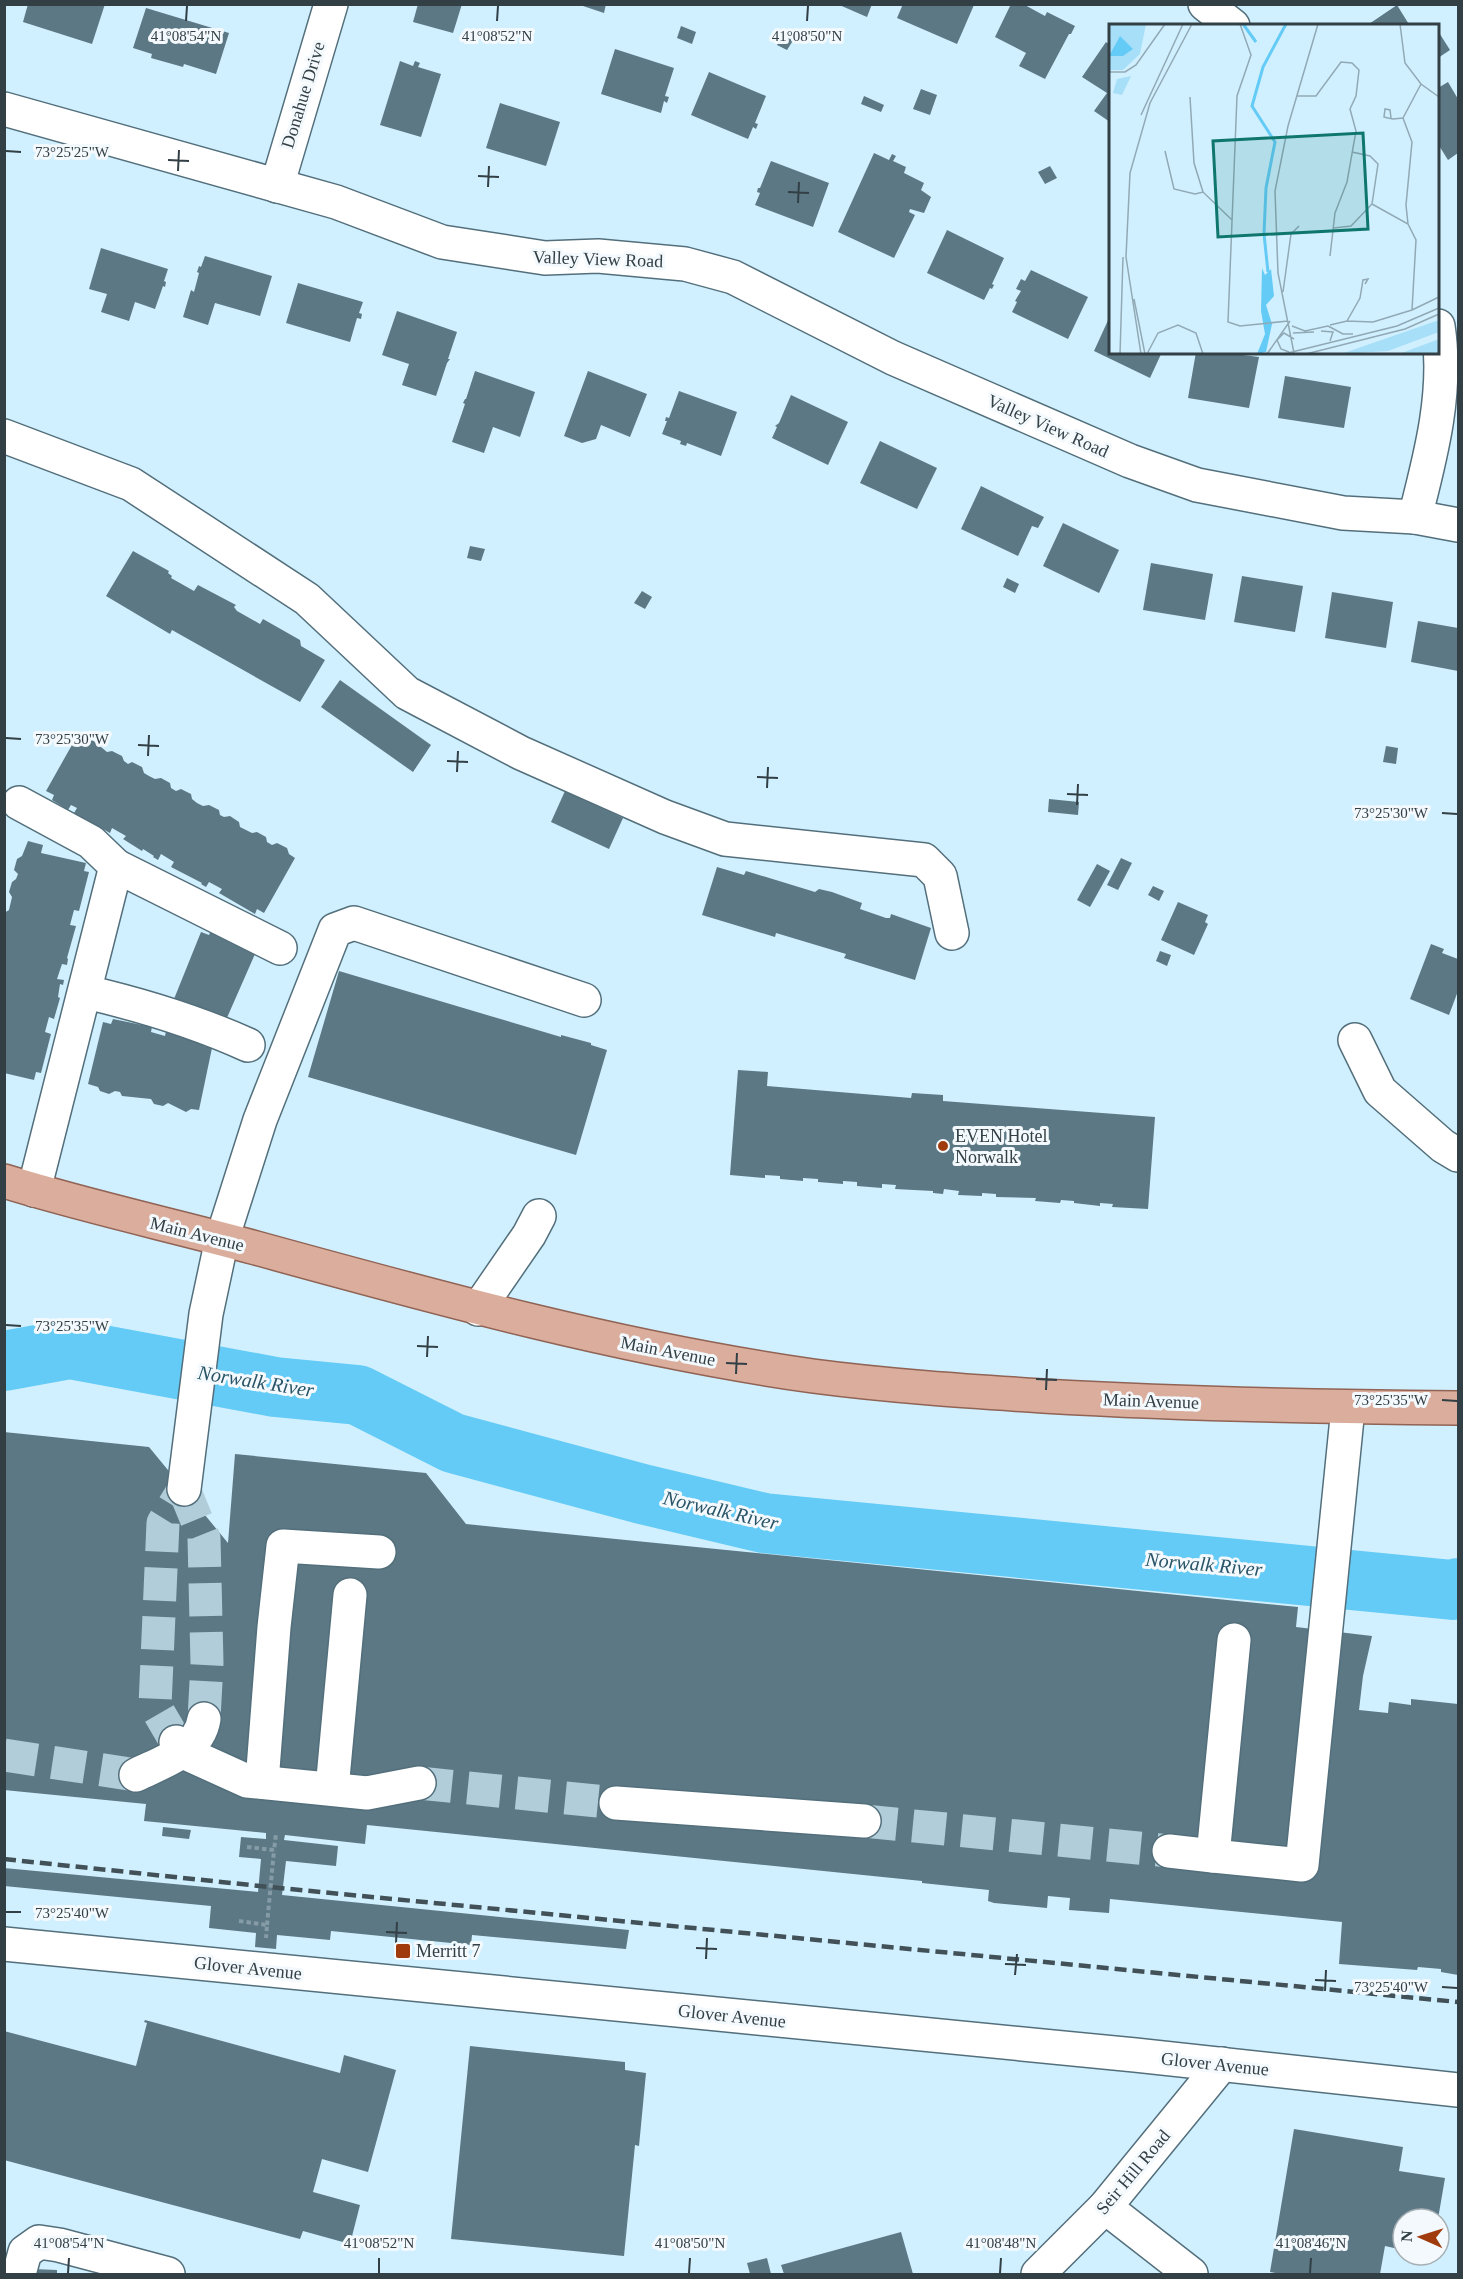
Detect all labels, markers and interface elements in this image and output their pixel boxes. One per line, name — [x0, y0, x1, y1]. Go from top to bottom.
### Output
inset map — [1109, 24, 1439, 354]
text: 41°08'54"N — [151, 28, 221, 44]
text: 41°08'52"N — [462, 28, 532, 44]
text: 41°08'50"N — [772, 28, 842, 44]
street label: Donahue Drive — [277, 39, 329, 151]
text: 73°25'25"W — [35, 144, 110, 160]
street label: Valley View Road — [532, 247, 664, 271]
street label: Valley View Road — [984, 390, 1112, 462]
text: 73°25'30"W — [35, 731, 110, 747]
text: 73°25'30"W — [1354, 805, 1429, 821]
place label: EVEN Hotel Norwalk — [955, 1126, 1047, 1167]
marker: EVEN Hotel Norwalk — [936, 1139, 950, 1153]
street label: Main Avenue — [148, 1213, 246, 1255]
text: 73°25'35"W — [35, 1318, 110, 1334]
street label: Main Avenue — [619, 1332, 717, 1370]
water label: Norwalk River — [195, 1361, 316, 1401]
street label: Main Avenue — [1103, 1389, 1199, 1413]
text: 73°25'35"W — [1354, 1392, 1429, 1408]
water label: Norwalk River — [660, 1486, 781, 1534]
water label: Norwalk River — [1144, 1548, 1264, 1580]
text: 73°25'40"W — [35, 1905, 110, 1921]
place label: Merritt 7 — [416, 1941, 481, 1961]
marker: Merritt 7 — [394, 1942, 412, 1960]
street label: Glover Avenue — [193, 1952, 303, 1984]
text: 73°25'40"W — [1354, 1979, 1429, 1995]
street label: Glover Avenue — [677, 2000, 787, 2032]
street label: Glover Avenue — [1160, 2048, 1270, 2080]
street label: Seir Hill Road — [1092, 2126, 1174, 2218]
north arrow — [1391, 2207, 1451, 2267]
text: N — [1398, 2230, 1415, 2242]
text: 41°08'54"N — [34, 2235, 104, 2251]
text: 41°08'52"N — [344, 2235, 414, 2251]
text: 41°08'50"N — [655, 2235, 725, 2251]
text: 41°08'48"N — [966, 2235, 1036, 2251]
text: 41°08'46"N — [1276, 2235, 1346, 2251]

